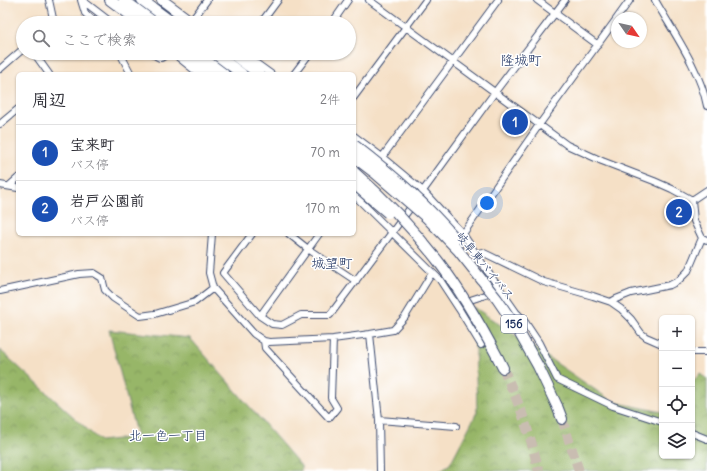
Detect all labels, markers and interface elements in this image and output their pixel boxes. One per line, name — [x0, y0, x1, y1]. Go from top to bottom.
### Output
north arrow — [611, 12, 647, 48]
search box — [16, 16, 356, 60]
icon: search — [30, 27, 52, 49]
text: ここで検索 — [62, 30, 137, 49]
district label: 隆城町 — [500, 51, 542, 69]
text: 周辺 — [32, 89, 66, 111]
text: 2件 — [320, 91, 340, 108]
pin: 1 — [502, 107, 528, 137]
text: 宝来町 — [70, 135, 115, 154]
text: 1 — [42, 144, 48, 161]
text: 70 m — [311, 144, 340, 161]
text: バス停 — [70, 156, 109, 173]
text: 岩戸公園前 — [70, 191, 145, 210]
your location — [477, 193, 497, 213]
pin: 2 — [666, 197, 692, 227]
text: 2 — [41, 200, 49, 217]
text: 170 m — [305, 200, 340, 217]
text: バス停 — [70, 212, 109, 229]
street label: 岐阜東バイパス — [453, 228, 518, 303]
district label: 城望町 — [311, 254, 353, 272]
road number: 156 — [501, 315, 527, 333]
map controls — [659, 315, 695, 459]
button: + — [659, 315, 695, 351]
button: − — [659, 351, 695, 387]
button: locate — [659, 387, 695, 423]
button: layers — [659, 423, 695, 459]
district label: 北一色一丁目 — [129, 427, 207, 444]

